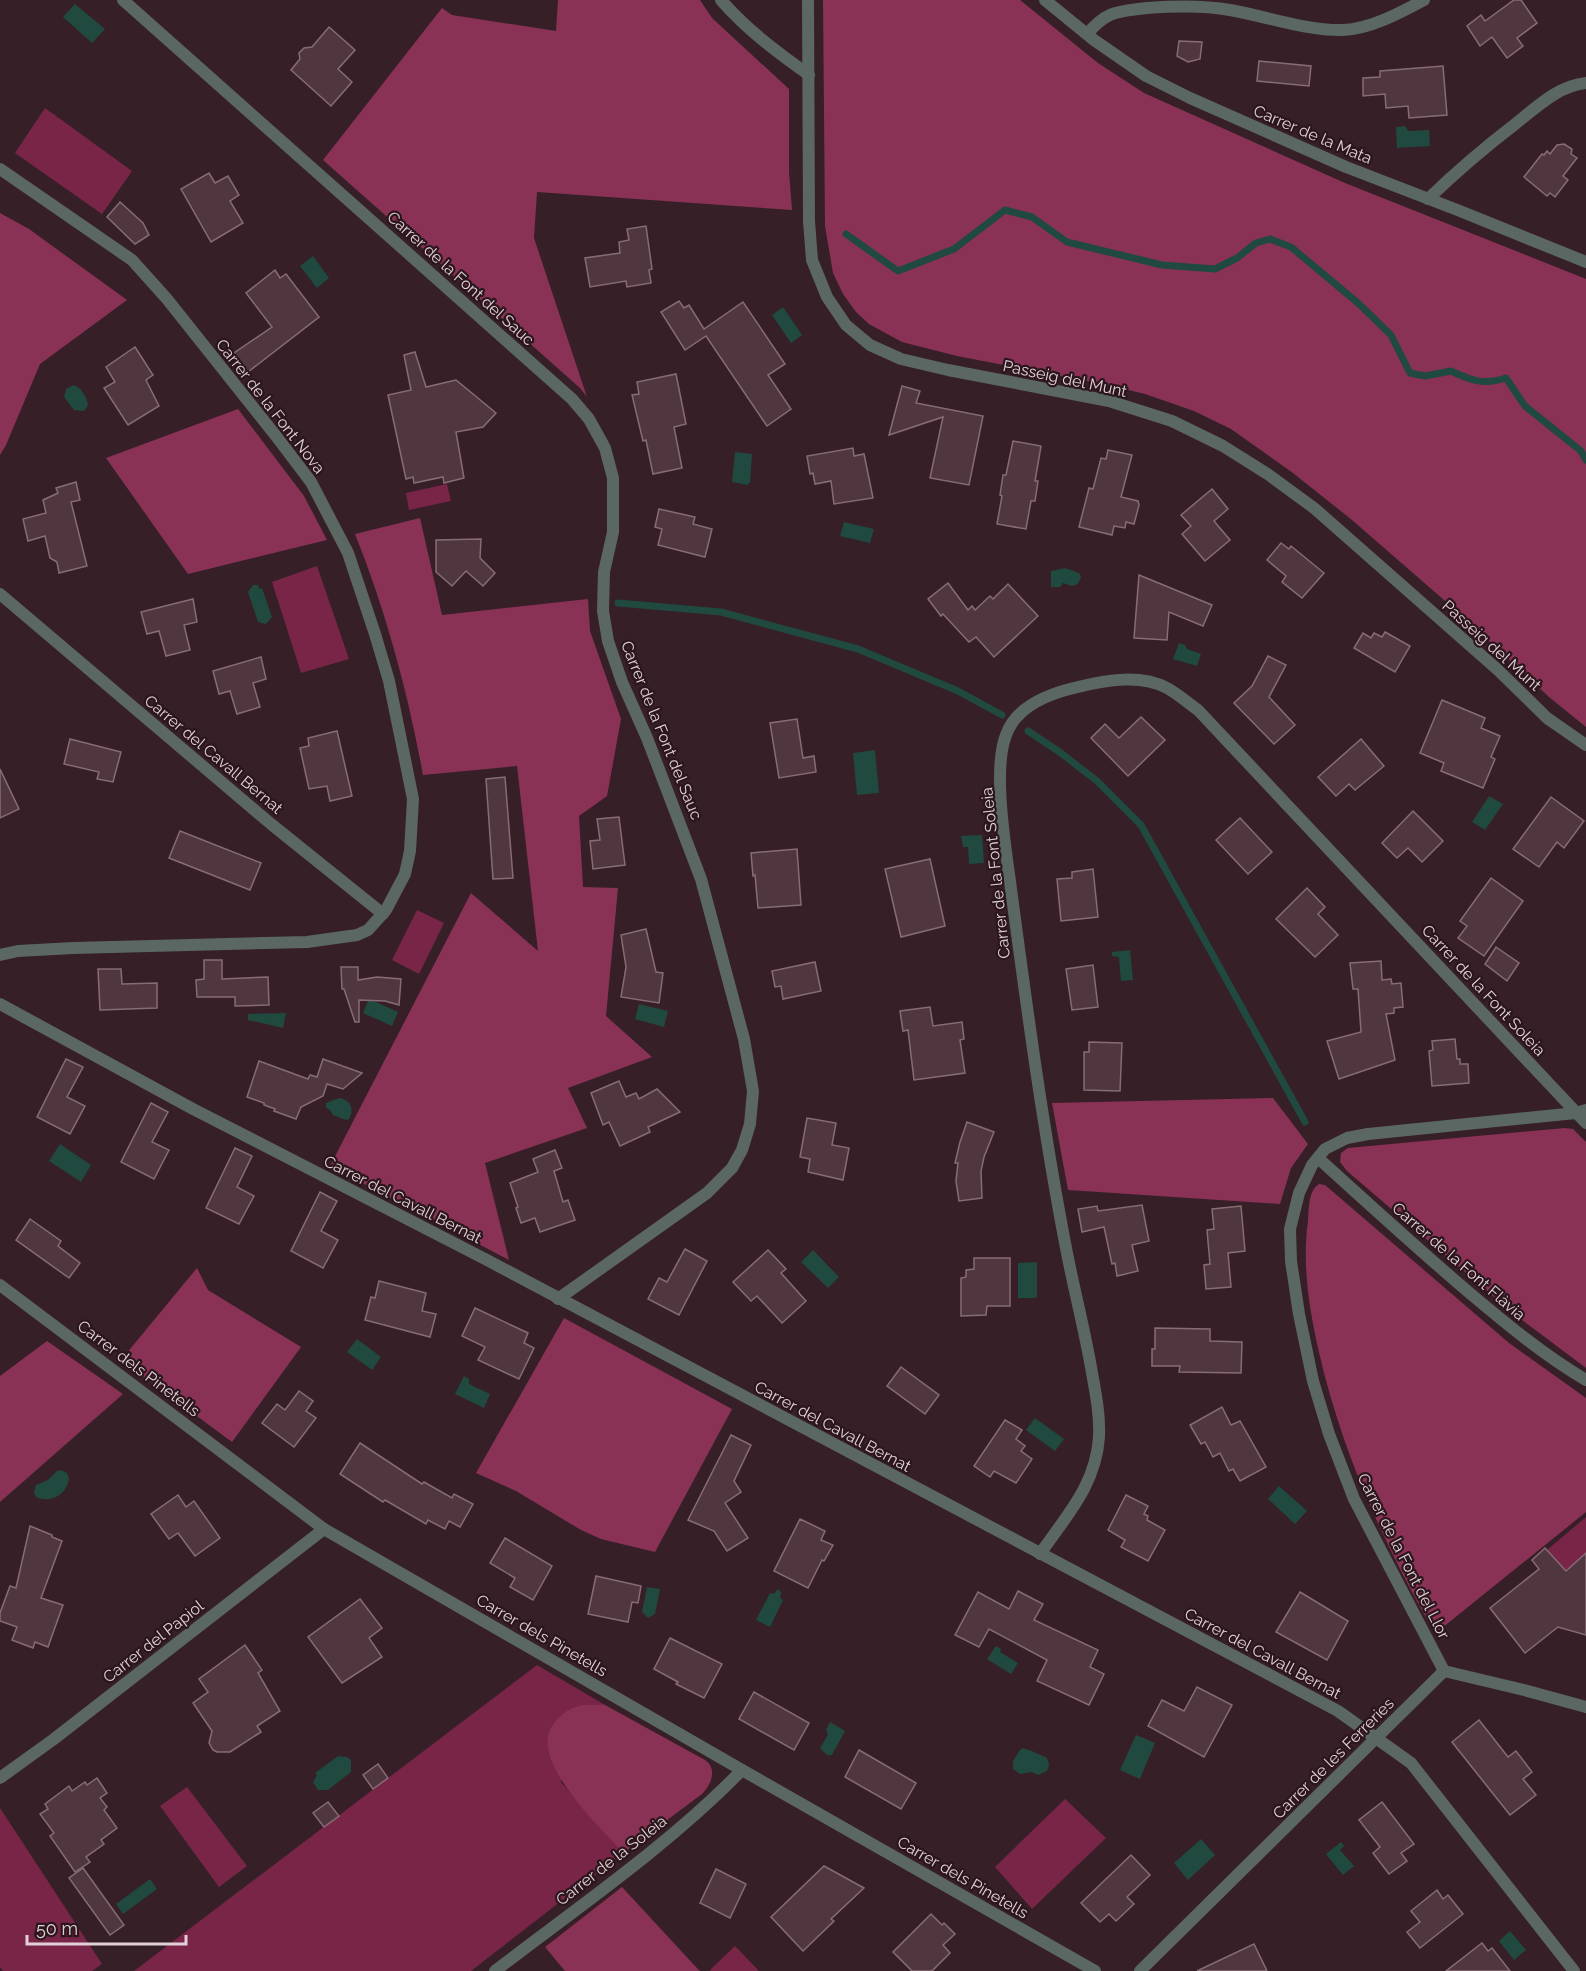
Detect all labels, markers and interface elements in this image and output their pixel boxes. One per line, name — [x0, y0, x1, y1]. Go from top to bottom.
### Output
street label: Carrer de la Mata — [1251, 101, 1375, 168]
street label: Carrer de la Font del Sauc — [383, 207, 538, 350]
street label: Carrer de la Font Nova — [212, 335, 329, 477]
street label: Passeig del Munt — [1001, 356, 1129, 401]
street label: Passeig del Munt — [1438, 596, 1545, 695]
street label: Carrer de la Font del Sauc — [617, 638, 706, 823]
street label: Carrer del Cavall Bernat — [141, 691, 287, 818]
street label: Carrer de la Font Soleia — [977, 786, 1014, 960]
street label: Carrer de la Font Soleia — [1418, 921, 1549, 1060]
street label: Carrer del Cavall Bernat — [321, 1151, 485, 1248]
street label: Carrer de la Font Flàvia — [1388, 1198, 1529, 1324]
street label: Carrer dels Pinetells — [74, 1316, 204, 1421]
street label: Carrer del Cavall Bernat — [751, 1377, 915, 1476]
street label: Carrer de la Font del Llor — [1354, 1470, 1454, 1642]
street label: Carrer dels Pinetells — [473, 1590, 611, 1681]
street label: Carrer del Papiol — [99, 1596, 208, 1687]
street label: Carrer del Cavall Bernat — [1181, 1604, 1345, 1703]
street label: Carrer de les Ferreries — [1269, 1694, 1398, 1823]
street label: Carrer de la Soleia — [552, 1811, 670, 1909]
street label: Carrer dels Pinetells — [894, 1832, 1032, 1923]
scale bar — [27, 1908, 186, 1946]
text: 50 m — [36, 1918, 78, 1939]

